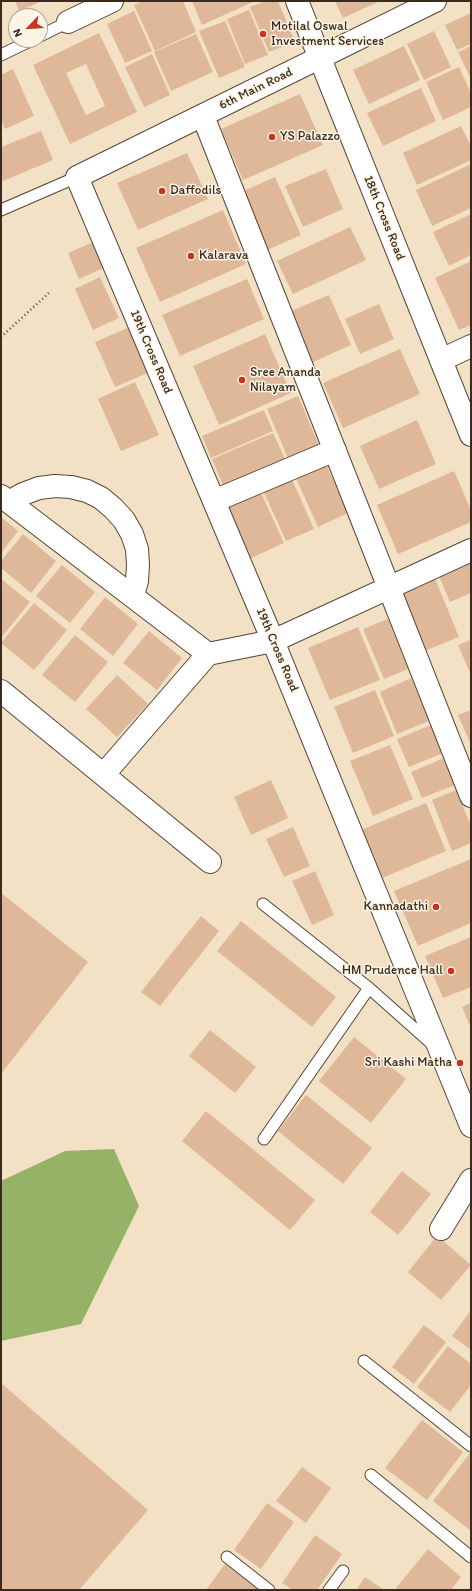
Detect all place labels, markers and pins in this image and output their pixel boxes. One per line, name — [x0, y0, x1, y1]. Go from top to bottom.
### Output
place label: Motilal Oswal Investment Services — [271, 19, 384, 50]
marker: Motilal Oswal Investment Services — [258, 29, 268, 39]
place label: YS Palazzo — [280, 129, 340, 145]
marker: YS Palazzo — [267, 132, 277, 142]
place label: Daffodils — [170, 183, 221, 199]
marker: Daffodils — [157, 186, 167, 196]
place label: Kalarava — [199, 248, 249, 264]
marker: Kalarava — [186, 251, 196, 261]
place label: Sree Ananda Nilayam — [250, 365, 321, 396]
marker: Sree Ananda Nilayam — [237, 375, 247, 385]
place label: Kannadathi — [364, 899, 428, 915]
marker: Kannadathi — [431, 902, 441, 912]
place label: HM Prudence Hall — [342, 963, 443, 979]
marker: HM Prudence Hall — [446, 966, 456, 976]
place label: Sri Kashi Matha — [365, 1055, 452, 1071]
marker: Sri Kashi Matha — [455, 1058, 465, 1068]

